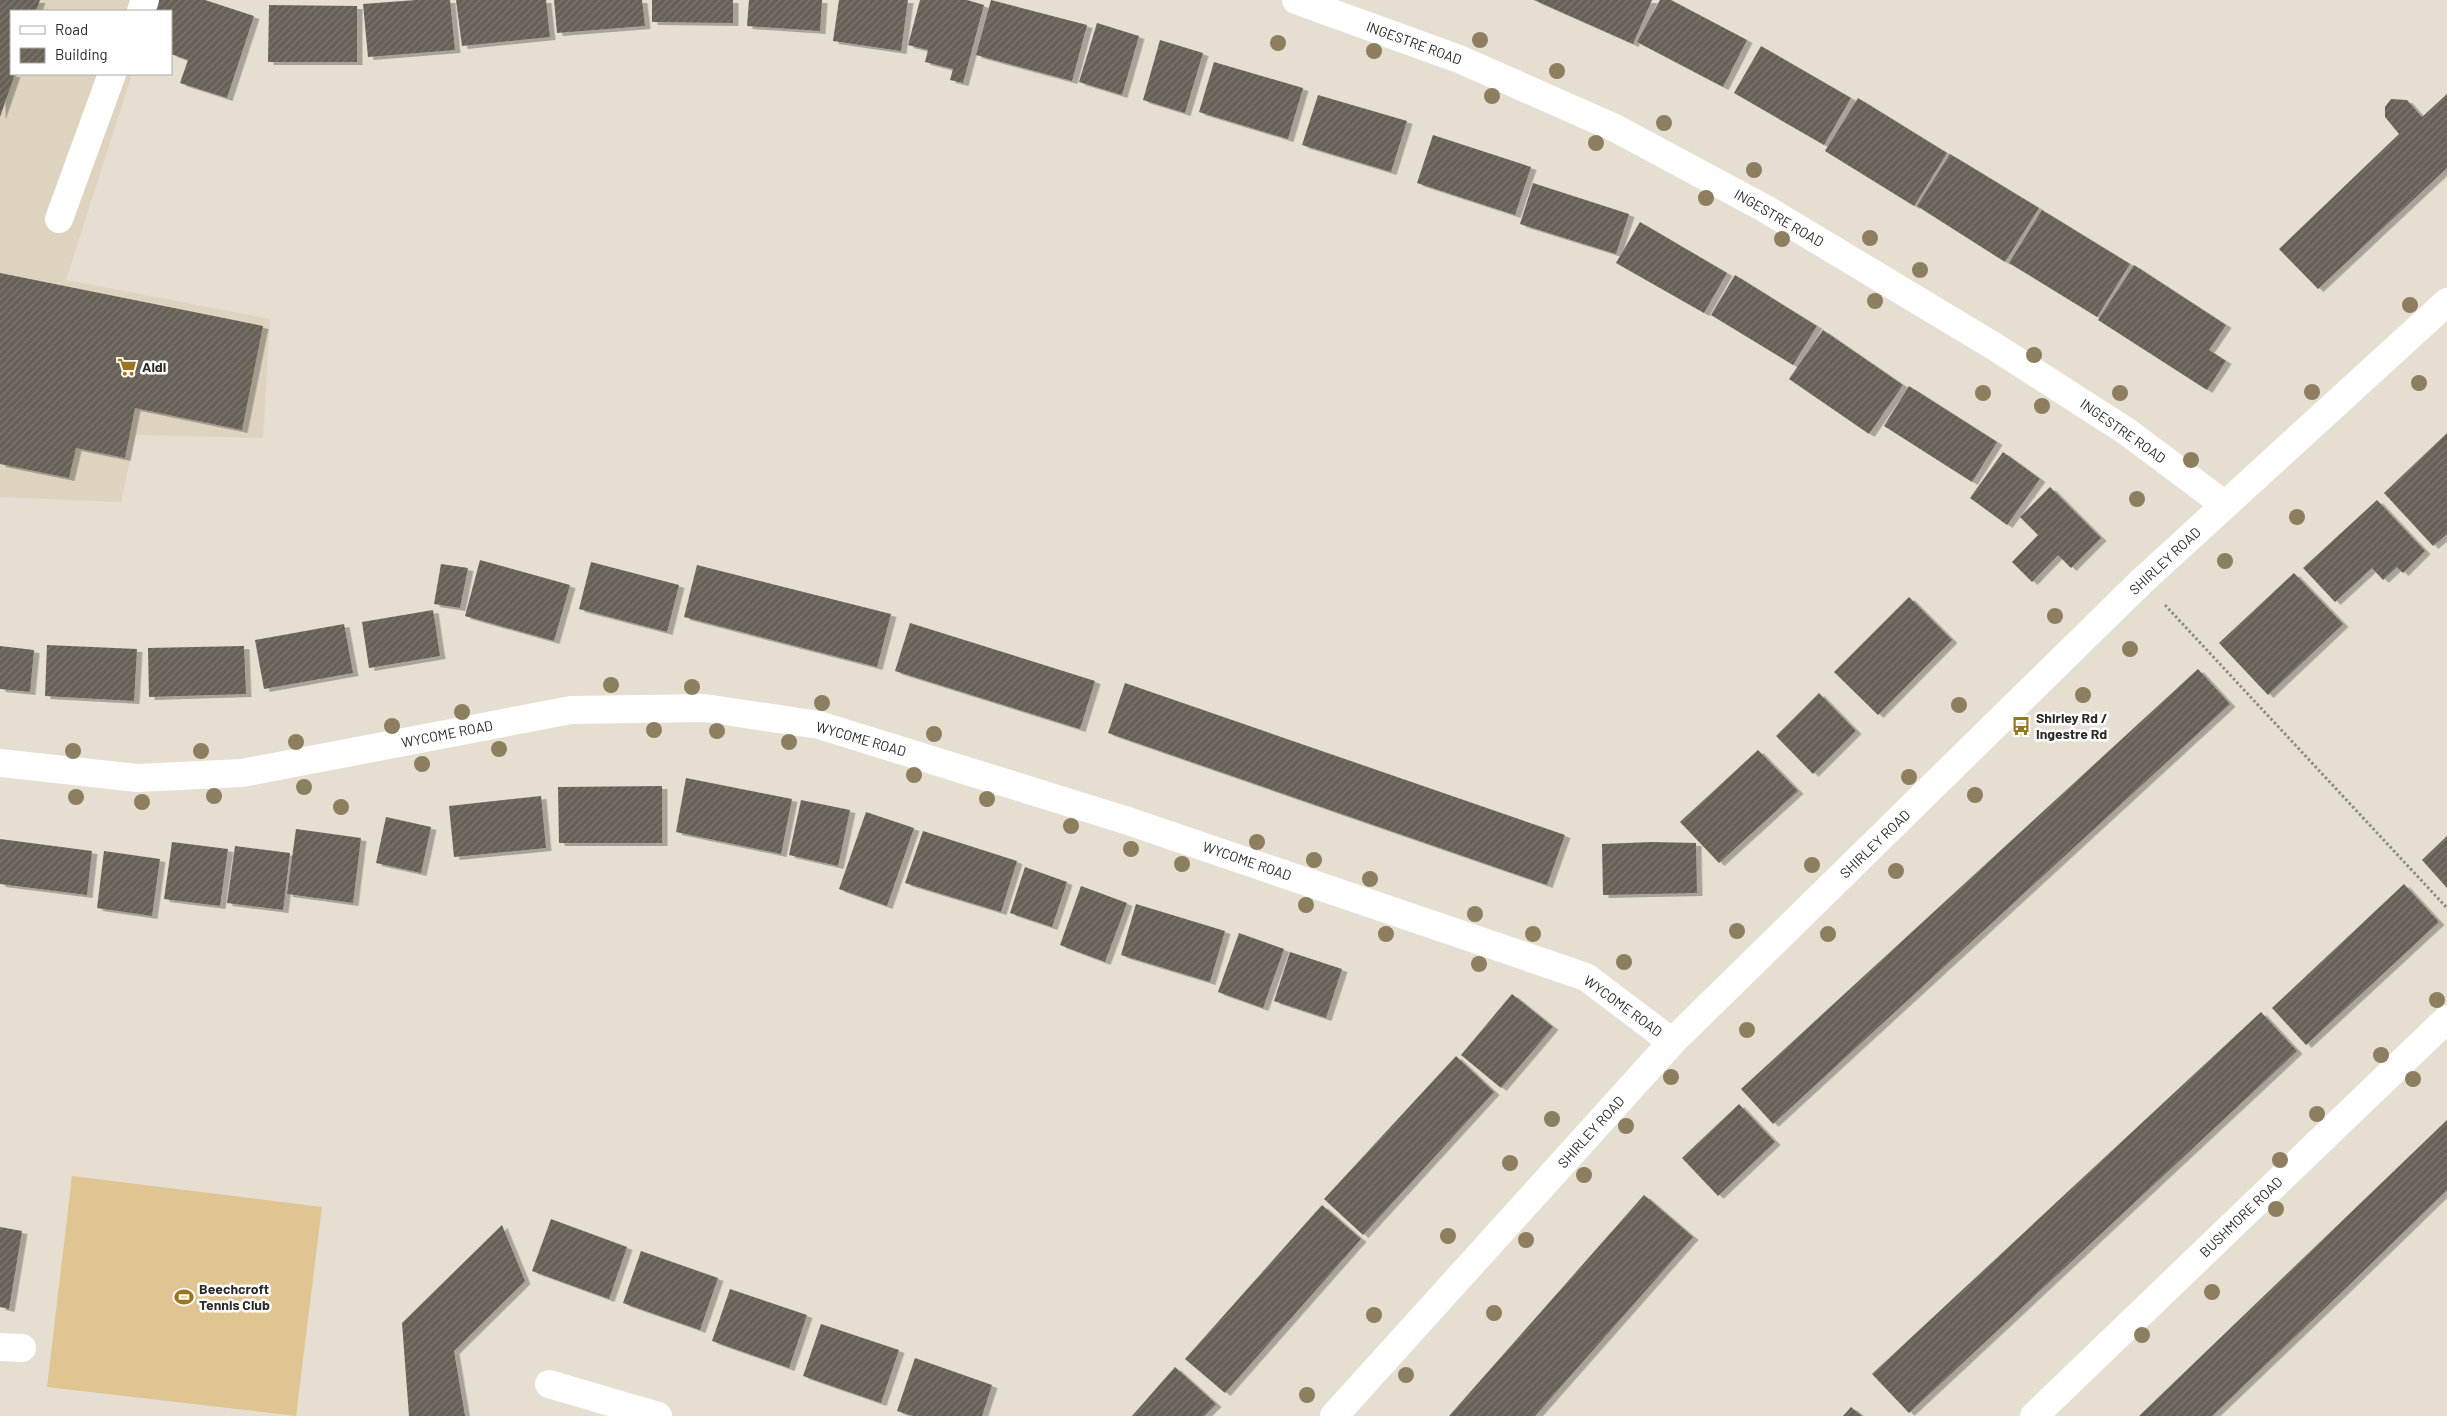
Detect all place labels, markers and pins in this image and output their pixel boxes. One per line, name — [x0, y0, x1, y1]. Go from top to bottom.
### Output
supermarket icon: Aldi — [116, 356, 138, 378]
place label: Aldi — [142, 358, 166, 375]
place label: Shirley Rd / Ingestre Rd — [2036, 709, 2107, 742]
bus stop icon: Shirley Rd / Ingestre Rd — [2010, 715, 2032, 737]
place label: Beechcroft Tennis Club — [199, 1280, 270, 1313]
sports icon: Beechcroft Tennis Club — [173, 1286, 195, 1308]

